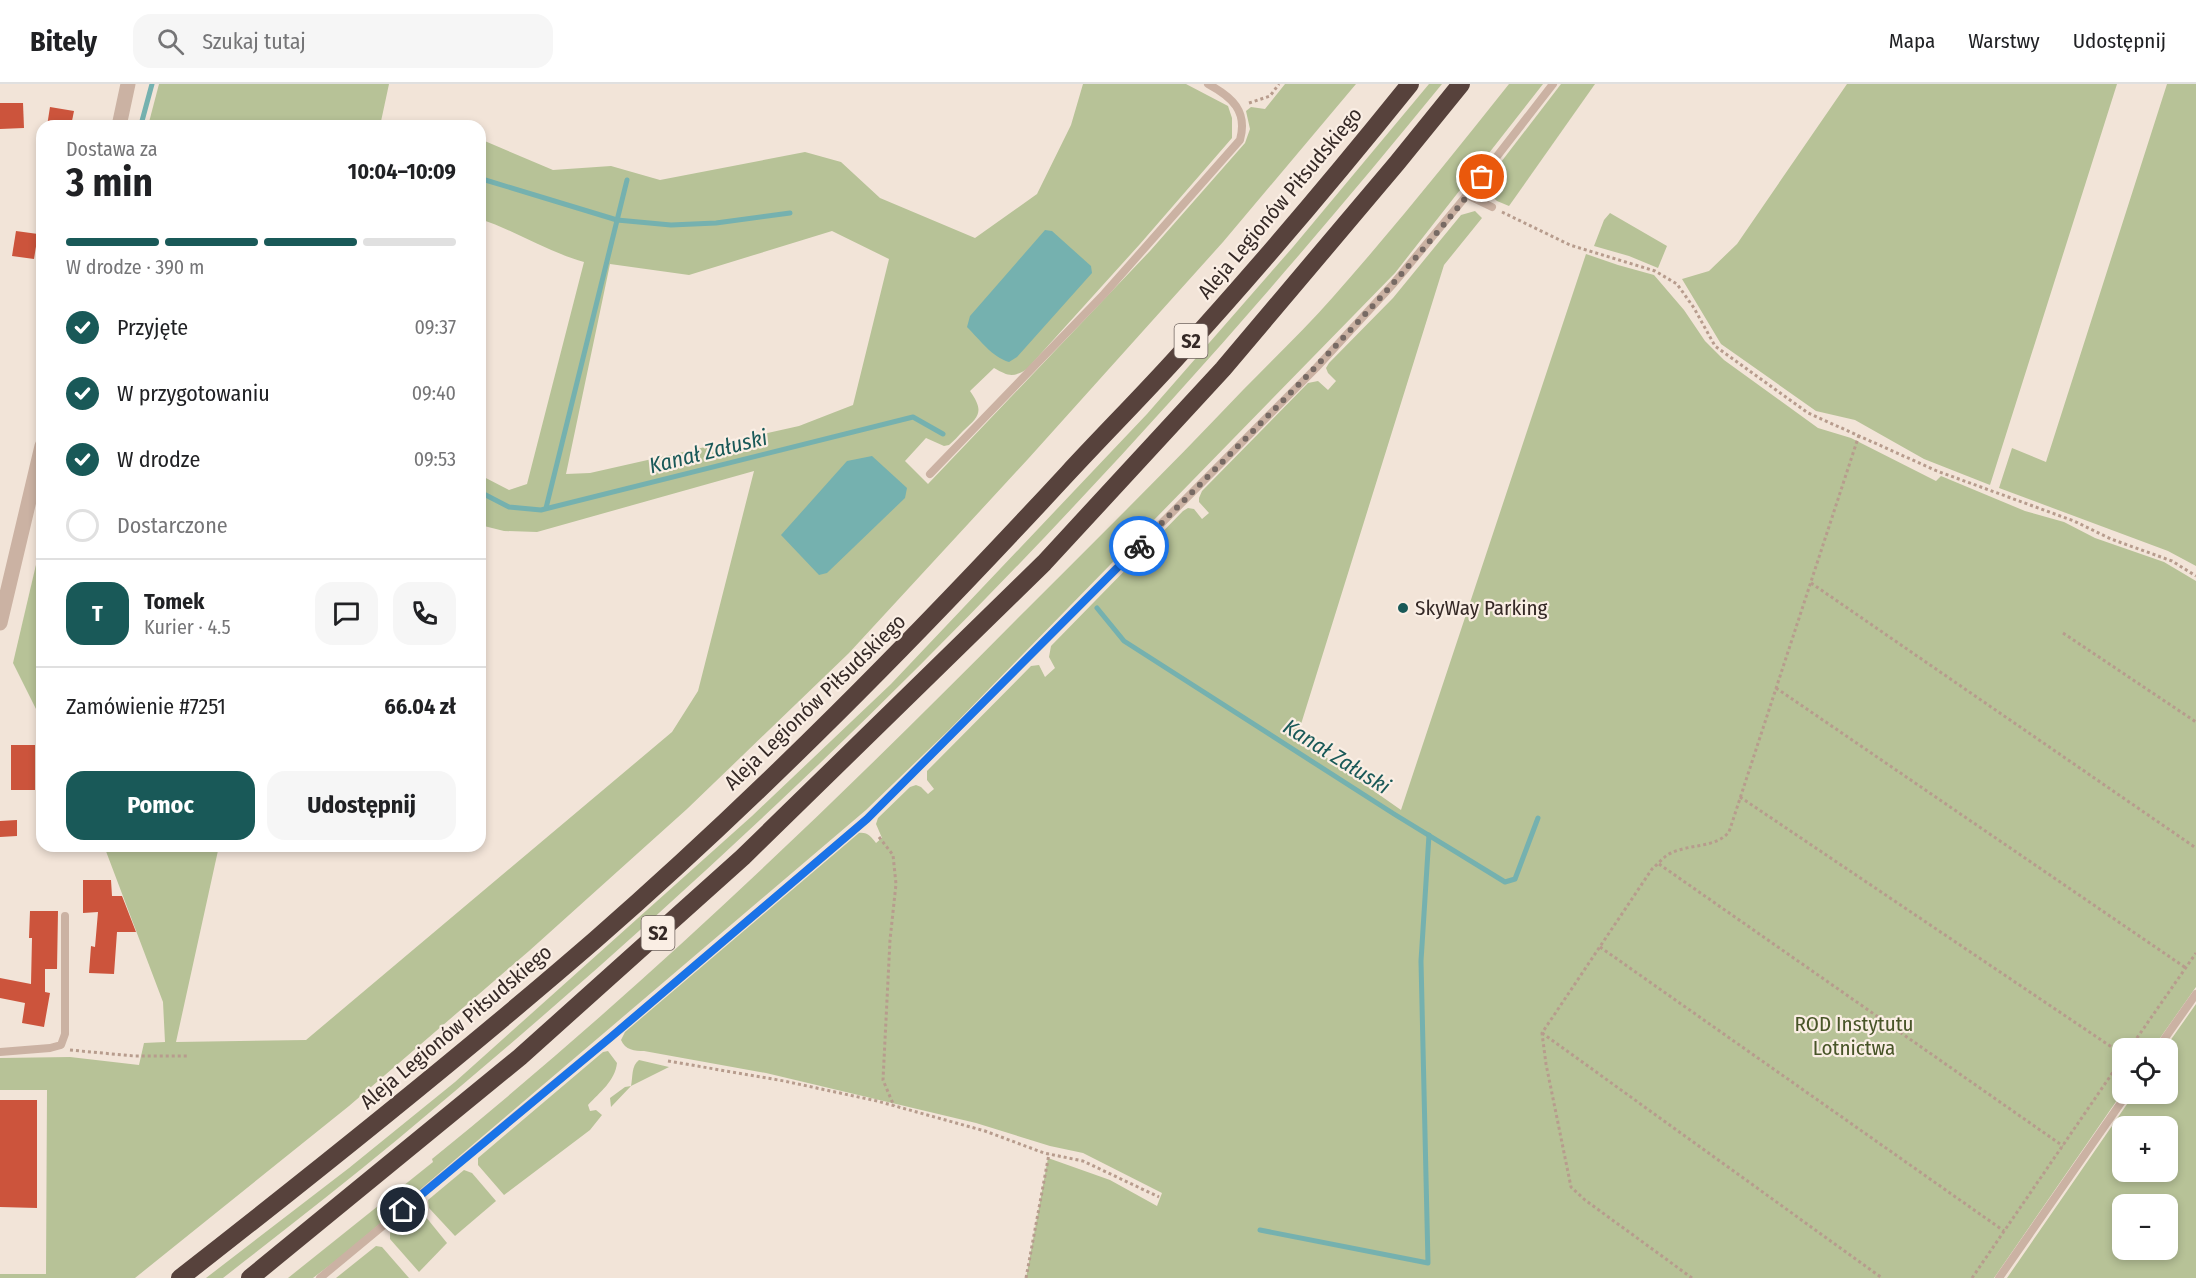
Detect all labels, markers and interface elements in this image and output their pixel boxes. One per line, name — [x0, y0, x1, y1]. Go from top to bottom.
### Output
search box — [133, 14, 553, 68]
text: Bitely — [30, 25, 97, 58]
icon: search — [154, 25, 187, 58]
text: Szukaj tutaj — [202, 28, 306, 55]
text: Mapa — [1889, 28, 1935, 54]
text: Warstwy — [1968, 28, 2040, 54]
text: Udostępnij — [2073, 28, 2166, 54]
street label: Aleja Legionów Piłsudskiego — [1192, 102, 1368, 304]
text: Dostawa za — [66, 137, 158, 161]
pin — [1456, 151, 1507, 202]
text: 10:04–10:09 — [348, 158, 456, 185]
text: 3 min — [66, 160, 153, 206]
icon: bag — [1465, 160, 1498, 193]
text: W drodze · 390 m — [66, 255, 204, 279]
icon: check — [66, 311, 99, 344]
text: Przyjęte — [117, 314, 188, 341]
text: 09:37 — [415, 315, 456, 339]
road number: S2 — [1174, 324, 1208, 358]
icon: check — [66, 377, 99, 410]
text: W przygotowaniu — [117, 380, 270, 407]
text: 09:40 — [412, 381, 456, 405]
water label: Kanał Załuski — [646, 424, 771, 479]
icon: check — [66, 443, 99, 476]
text: W drodze — [117, 446, 200, 473]
text: 09:53 — [414, 447, 456, 471]
text: Dostarczone — [117, 512, 228, 539]
courier — [1109, 516, 1169, 576]
icon: bike — [1123, 530, 1156, 563]
button: chat — [315, 582, 378, 645]
button: phone — [393, 582, 456, 645]
text: Tomek — [144, 588, 204, 615]
place label: SkyWay Parking — [1415, 595, 1548, 621]
text: T — [92, 600, 103, 627]
marker: SkyWay Parking — [1396, 601, 1410, 615]
street label: Aleja Legionów Piłsudskiego — [719, 609, 911, 795]
text: Kurier · 4.5 — [144, 615, 231, 639]
text: Zamówienie #7251 — [66, 693, 226, 720]
text: 66.04 zł — [384, 693, 456, 720]
water label: Kanał Załuski — [1278, 713, 1396, 800]
button: Pomoc — [66, 771, 255, 840]
button: Udostępnij — [267, 771, 456, 840]
road number: S2 — [642, 916, 674, 950]
street label: Aleja Legionów Piłsudskiego — [355, 939, 557, 1115]
park label: ROD Instytutu Lotnictwa — [1795, 1011, 1914, 1061]
map controls — [2112, 1038, 2178, 1260]
button: locate — [2112, 1038, 2178, 1104]
button: + — [2112, 1116, 2178, 1182]
pin — [377, 1184, 428, 1235]
icon: home — [386, 1193, 419, 1226]
button: − — [2112, 1194, 2178, 1260]

